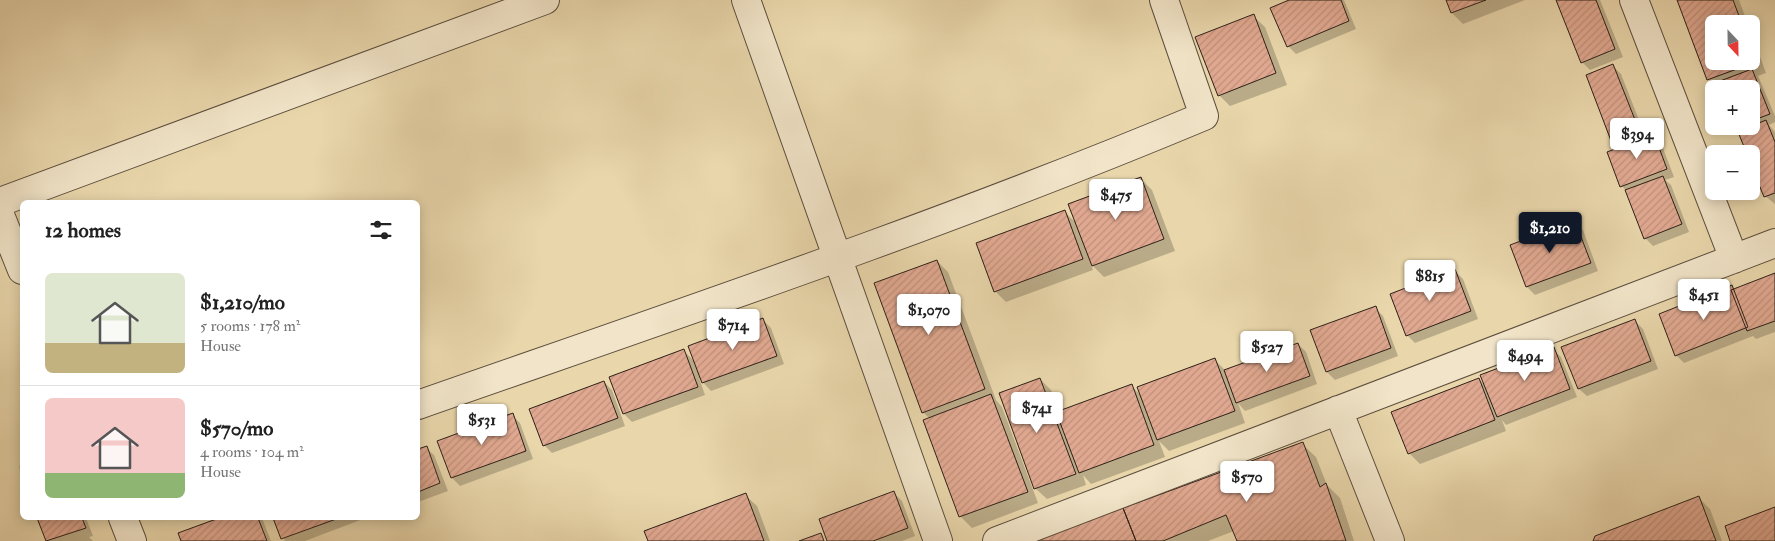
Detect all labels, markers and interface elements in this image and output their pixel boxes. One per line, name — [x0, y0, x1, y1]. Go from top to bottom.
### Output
north arrow — [1705, 15, 1760, 70]
map controls — [1705, 15, 1760, 200]
button: + — [1705, 80, 1760, 135]
pin: $394 — [1607, 118, 1667, 160]
text: $394 — [1621, 124, 1653, 144]
button: − — [1705, 145, 1760, 200]
pin: $475 — [1086, 178, 1146, 221]
text: $475 — [1100, 185, 1132, 205]
pin: $1,210 — [1509, 212, 1591, 254]
icon: filters — [367, 216, 395, 244]
text: 12 homes — [45, 217, 121, 244]
text: $1,210 — [1530, 218, 1570, 238]
pin: $815 — [1400, 260, 1460, 302]
text: $815 — [1415, 266, 1445, 286]
pin: $451 — [1674, 278, 1734, 321]
text: $451 — [1689, 285, 1719, 305]
text: $1,210/mo — [200, 289, 285, 316]
icon: home — [85, 293, 145, 353]
pin: $1,070 — [888, 294, 970, 336]
text: $1,070 — [908, 300, 950, 320]
pin: $714 — [703, 308, 763, 351]
text: $714 — [718, 315, 748, 335]
text: 5 rooms · 178 m² — [200, 316, 300, 336]
pin: $527 — [1237, 330, 1297, 373]
text: House — [200, 336, 241, 356]
text: $527 — [1251, 337, 1283, 357]
pin: $494 — [1495, 340, 1555, 382]
text: $494 — [1508, 346, 1542, 366]
pin: $741 — [1007, 392, 1067, 434]
text: $741 — [1022, 398, 1052, 418]
pin: $531 — [452, 404, 512, 446]
text: $531 — [468, 410, 496, 430]
text: $570/mo — [200, 415, 273, 442]
icon: home — [85, 418, 145, 478]
text: 4 rooms · 104 m² — [200, 442, 304, 462]
pin: $570 — [1217, 460, 1277, 503]
text: House — [200, 462, 241, 482]
text: $570 — [1231, 467, 1263, 487]

